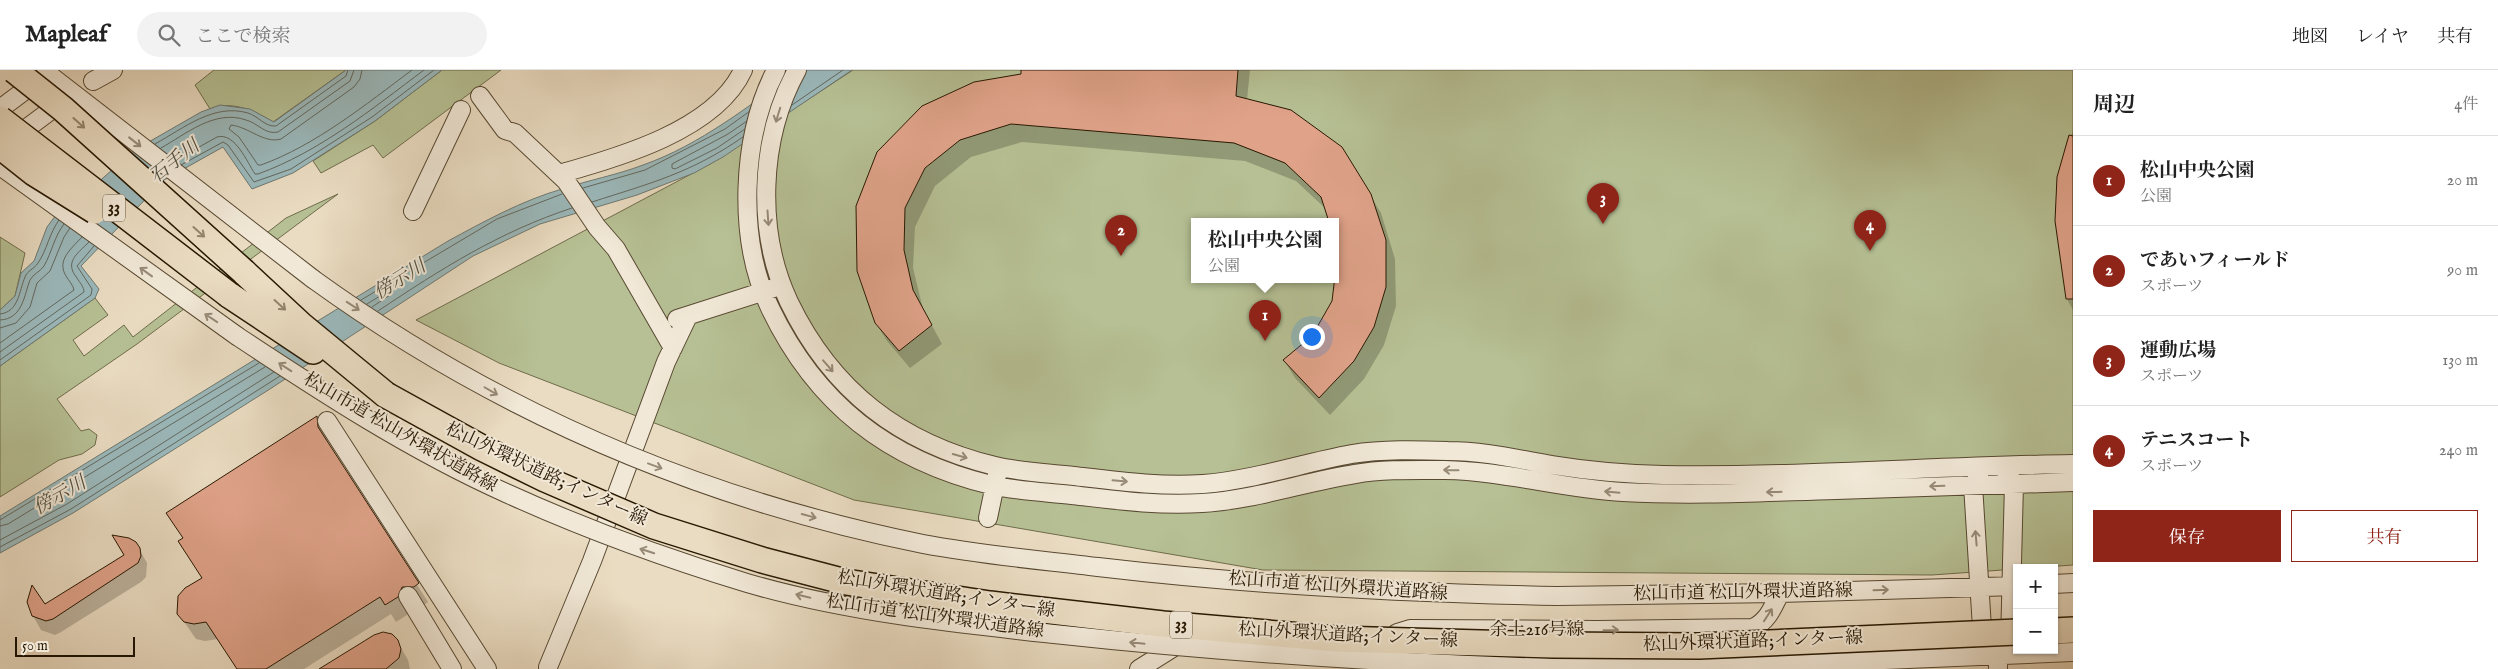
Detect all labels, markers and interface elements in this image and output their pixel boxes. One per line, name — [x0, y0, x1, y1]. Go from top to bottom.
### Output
search box — [137, 12, 487, 57]
text: Mapleaf — [25, 19, 107, 50]
icon: search — [155, 21, 183, 49]
text: ここで検索 — [195, 25, 290, 49]
text: 地図 — [2292, 26, 2328, 49]
text: レイヤ — [2356, 26, 2409, 49]
text: 共有 — [2437, 26, 2473, 49]
text: 周辺 — [2093, 92, 2135, 119]
text: 4件 — [2454, 95, 2478, 115]
one-way arrow — [772, 106, 782, 122]
one-way arrow — [72, 117, 85, 129]
water label: 石手川 — [145, 134, 206, 189]
one-way arrow — [128, 136, 141, 147]
text: 松山中央公園 — [2140, 159, 2254, 183]
text: 1 — [2106, 171, 2112, 191]
text: 20 m — [2447, 171, 2478, 191]
pin: 3 — [1587, 183, 1619, 224]
text: 公園 — [2140, 187, 2172, 207]
road number: 33 — [103, 195, 125, 222]
one-way arrow — [763, 209, 773, 225]
pin: 4 — [1854, 210, 1886, 251]
pin: 2 — [1105, 215, 1137, 256]
popup — [1191, 218, 1339, 283]
one-way arrow — [193, 226, 206, 238]
text: 松山中央公園 — [1208, 229, 1322, 253]
text: であいフィールド — [2140, 249, 2290, 273]
water label: 傍示川 — [369, 254, 432, 305]
text: 公園 — [1208, 257, 1240, 277]
text: 2 — [2105, 261, 2113, 281]
text: 90 m — [2447, 261, 2478, 281]
one-way arrow — [140, 267, 153, 278]
text: スポーツ — [2140, 277, 2203, 297]
one-way arrow — [273, 299, 286, 311]
pin: 1 — [1249, 300, 1281, 341]
one-way arrow — [346, 301, 360, 311]
one-way arrow — [205, 313, 219, 323]
your location — [1299, 324, 1325, 350]
text: 運動広場 — [2140, 339, 2216, 363]
text: 3 — [2106, 351, 2112, 371]
text: 130 m — [2442, 351, 2478, 371]
one-way arrow — [822, 359, 834, 372]
one-way arrow — [278, 362, 292, 372]
text: スポーツ — [2140, 367, 2203, 387]
street label: 松山市道 松山外環状道路線 — [299, 368, 501, 498]
one-way arrow — [483, 387, 498, 397]
street label: 松山外環状道路;インター線 — [441, 418, 651, 532]
text: テニスコート — [2140, 429, 2253, 453]
text: 4 — [2105, 441, 2113, 461]
text: 240 m — [2439, 441, 2478, 461]
one-way arrow — [952, 452, 968, 462]
text: スポーツ — [2140, 457, 2203, 477]
one-way arrow — [646, 462, 662, 471]
one-way arrow — [1443, 465, 1460, 475]
water label: 傍示川 — [29, 470, 92, 521]
one-way arrow — [1112, 476, 1128, 486]
one-way arrow — [1929, 482, 1945, 491]
one-way arrow — [1604, 487, 1620, 496]
one-way arrow — [1767, 487, 1783, 497]
button: 保存 — [2093, 510, 2281, 562]
button: 共有 — [2291, 510, 2478, 562]
one-way arrow — [801, 512, 817, 521]
one-way arrow — [1971, 530, 1981, 546]
one-way arrow — [640, 546, 656, 555]
map controls — [2013, 564, 2058, 654]
button: + — [2013, 564, 2058, 609]
street label: 松山外環状道路;インター線 — [835, 566, 1057, 624]
street label: 松山市道 松山外環状道路線 — [1227, 568, 1449, 606]
street label: 松山市道 松山外環状道路線 — [1633, 580, 1853, 606]
one-way arrow — [1873, 585, 1889, 594]
street label: 松山市道 松山外環状道路線 — [825, 590, 1045, 644]
one-way arrow — [796, 591, 812, 601]
one-way arrow — [1763, 609, 1773, 623]
button: − — [2013, 609, 2058, 654]
road number: 33 — [1170, 612, 1192, 638]
street label: 松山外環状道路;インター線 — [1237, 619, 1459, 653]
street label: 余土216号線 — [1490, 619, 1584, 642]
one-way arrow — [1602, 625, 1619, 635]
street label: 松山外環状道路;インター線 — [1643, 627, 1863, 657]
scale bar — [15, 634, 135, 657]
text: 50 m — [22, 637, 48, 655]
one-way arrow — [1130, 638, 1146, 648]

